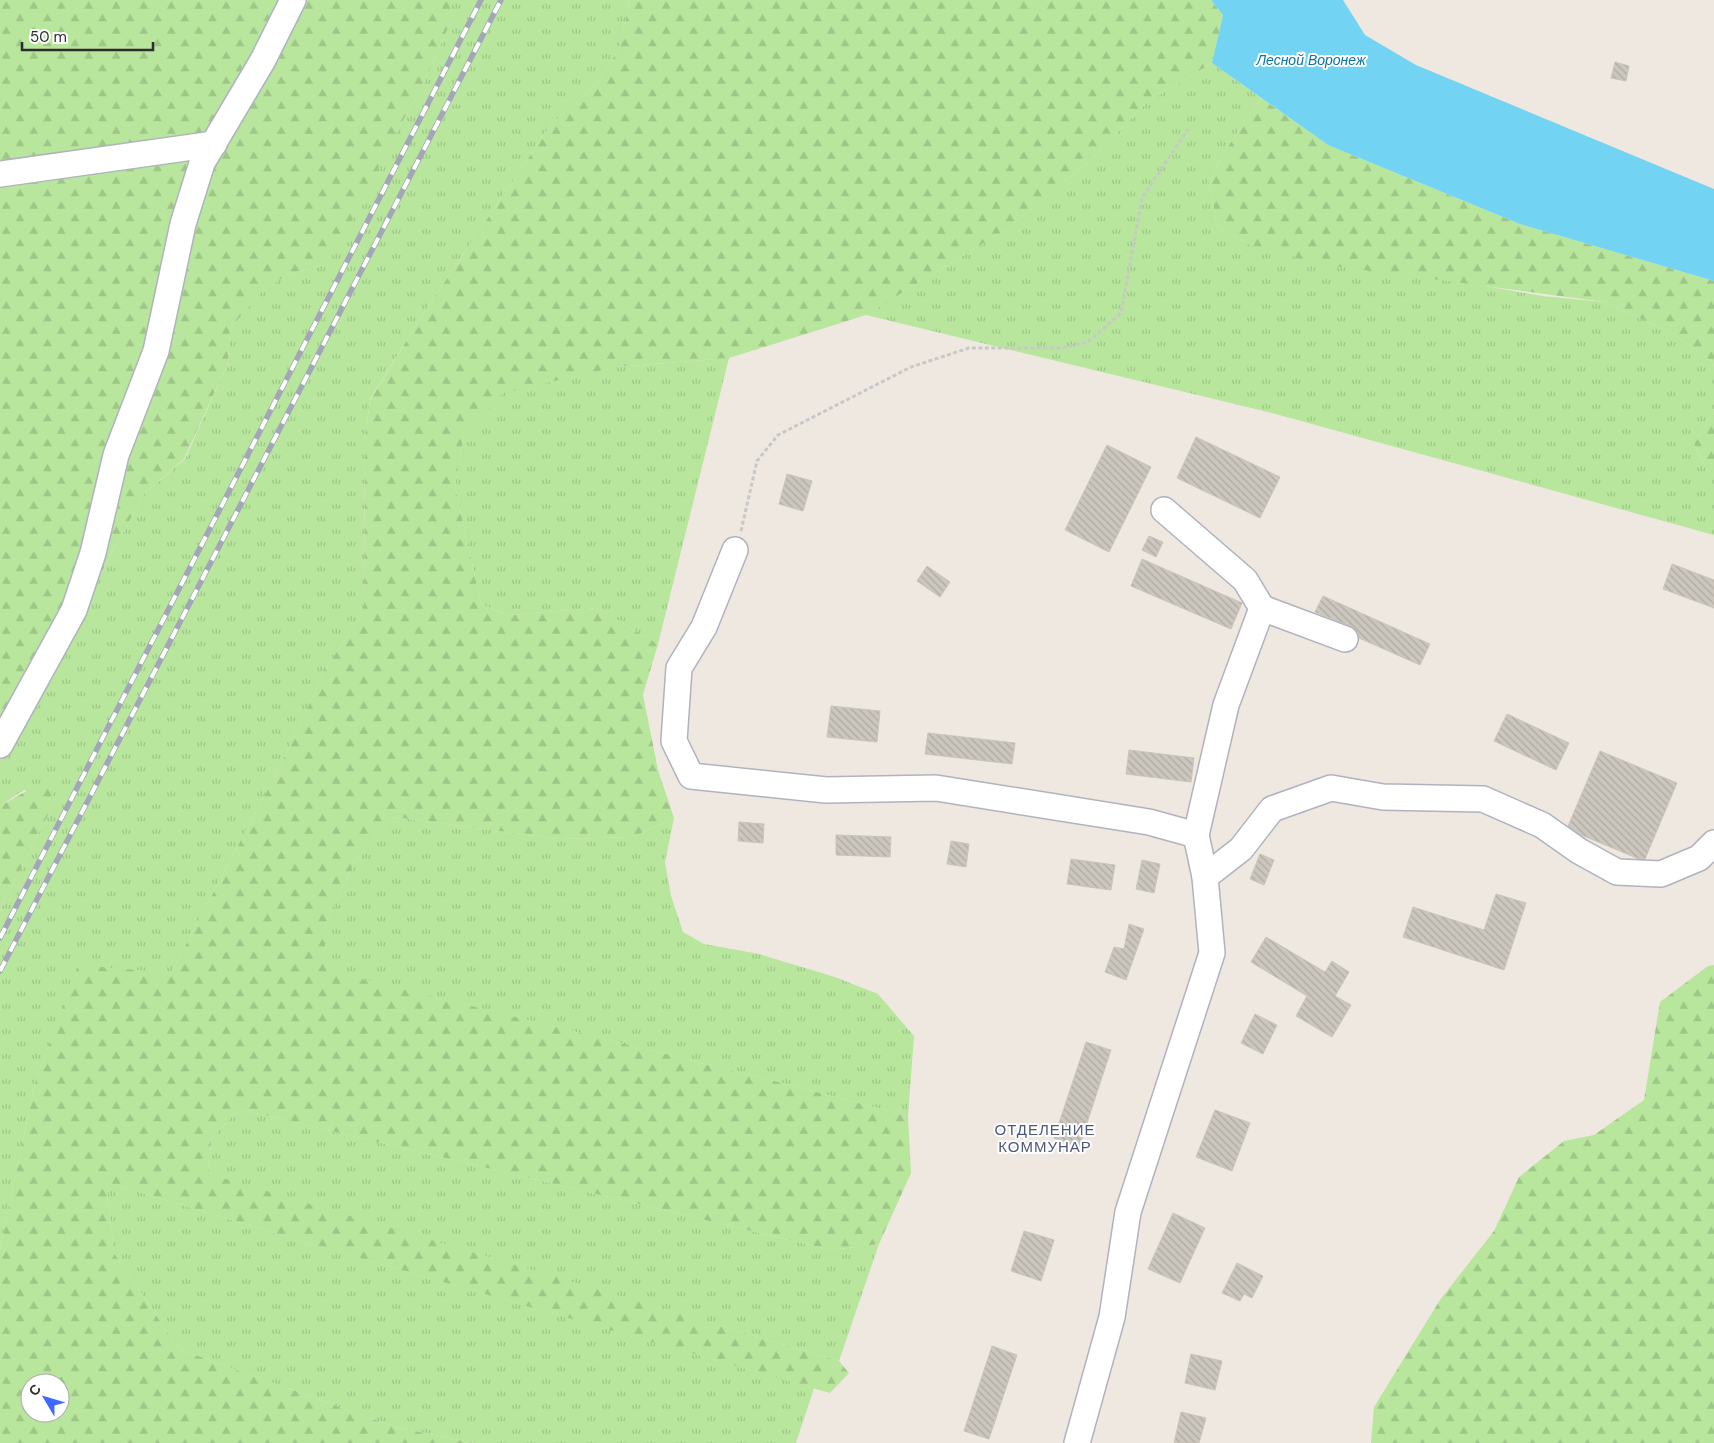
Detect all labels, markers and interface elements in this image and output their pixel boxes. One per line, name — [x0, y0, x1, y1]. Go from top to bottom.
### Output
scale bar — [22, 20, 154, 52]
text: 50 m — [30, 27, 67, 47]
water label: Лесной Воронеж — [1255, 51, 1367, 69]
district label: ОТДЕЛЕНИЕ КОММУНАР — [995, 1120, 1095, 1157]
north arrow — [20, 1373, 70, 1423]
text: С — [25, 1380, 45, 1400]

